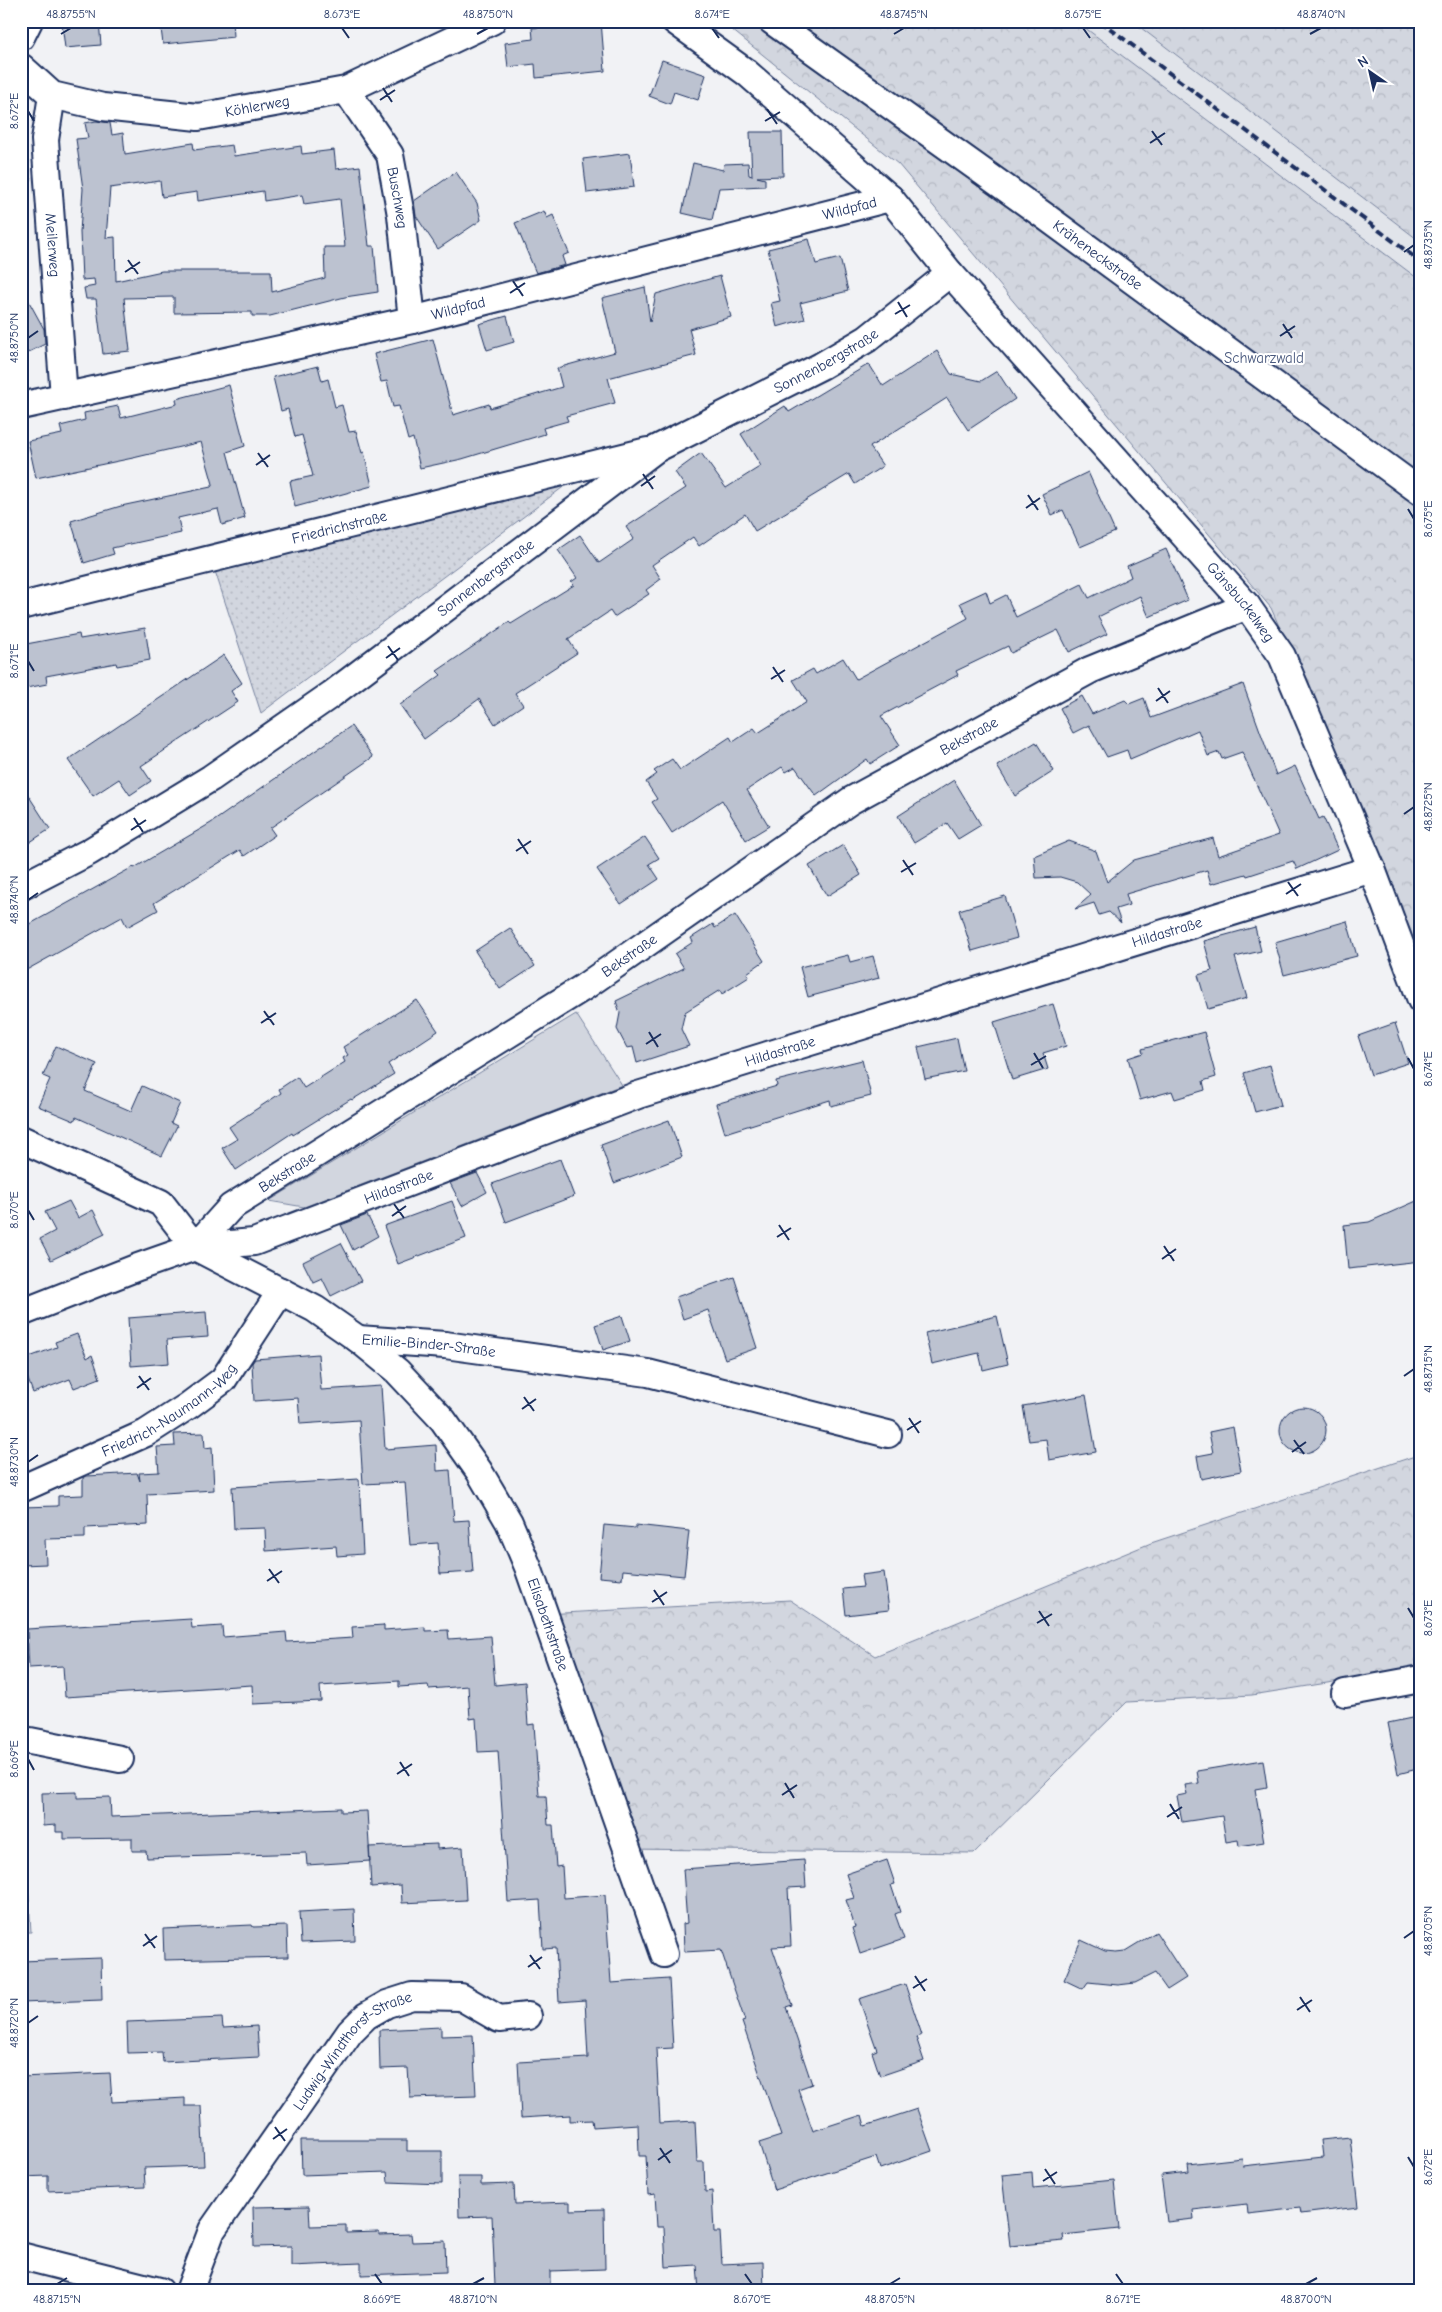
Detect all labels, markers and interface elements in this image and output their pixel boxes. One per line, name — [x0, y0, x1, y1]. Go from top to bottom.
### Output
text: 48.8755°N — [46, 7, 96, 21]
text: 8.673°E — [324, 7, 360, 21]
text: 48.8750°N — [463, 7, 513, 21]
text: 8.674°E — [694, 7, 730, 21]
text: 48.8745°N — [880, 7, 928, 21]
text: 8.675°E — [1065, 7, 1101, 21]
text: 48.8740°N — [1297, 7, 1345, 21]
north arrow — [1344, 48, 1394, 98]
text: N — [1354, 52, 1372, 71]
street label: Köhlerweg — [224, 91, 291, 121]
text: 8.672°E — [7, 93, 21, 129]
street label: Buschweg — [383, 165, 411, 230]
street label: Wildpfad — [821, 193, 879, 224]
street label: Meilerweg — [41, 212, 64, 278]
street label: Kräheneckstraße — [1049, 216, 1147, 294]
text: 48.8735°N — [1421, 220, 1435, 270]
street label: Wildpfad — [429, 293, 487, 324]
text: 48.8750°N — [7, 313, 21, 363]
street label: Sonnenbergstraße — [771, 324, 882, 397]
park label: Schwarzwald — [1224, 349, 1304, 367]
text: 8.675°E — [1421, 501, 1435, 537]
street label: Friedrichstraße — [290, 507, 389, 548]
street label: Sonnenbergstraße — [433, 535, 538, 620]
street label: Gänsbuckelweg — [1203, 558, 1278, 646]
text: 8.671°E — [7, 643, 21, 679]
street label: Bekstraße — [937, 713, 1002, 759]
text: 48.8725°N — [1421, 782, 1435, 832]
text: 48.8740°N — [7, 876, 21, 924]
street label: Hildastraße — [1130, 913, 1205, 951]
street label: Bekstraße — [598, 930, 661, 981]
street label: Hildastraße — [743, 1032, 818, 1071]
text: 8.674°E — [1421, 1051, 1435, 1087]
street label: Bekstraße — [255, 1147, 319, 1196]
street label: Hildastraße — [361, 1165, 436, 1208]
text: 8.670°E — [7, 1191, 21, 1229]
street label: Emilie-Binder-Straße — [361, 1330, 497, 1361]
text: 48.8715°N — [1421, 1345, 1435, 1393]
street label: Friedrich-Naumann-Weg — [99, 1360, 240, 1461]
text: 48.8730°N — [7, 1437, 21, 1487]
street label: Elisabethstraße — [524, 1576, 573, 1674]
text: 8.673°E — [1421, 1600, 1435, 1636]
text: 8.669°E — [7, 1740, 21, 1778]
text: 48.8705°N — [1421, 1906, 1435, 1956]
street label: Ludwig-Windthorst-Straße — [289, 1987, 415, 2114]
text: 48.8720°N — [7, 1998, 21, 2048]
text: 8.672°E — [1421, 2149, 1435, 2185]
text: 48.8715°N — [33, 2292, 81, 2306]
text: 8.669°E — [363, 2292, 401, 2306]
text: 48.8710°N — [449, 2292, 497, 2306]
text: 8.670°E — [733, 2292, 771, 2306]
text: 48.8705°N — [865, 2292, 915, 2306]
text: 8.671°E — [1105, 2292, 1141, 2306]
text: 48.8700°N — [1280, 2292, 1332, 2306]

